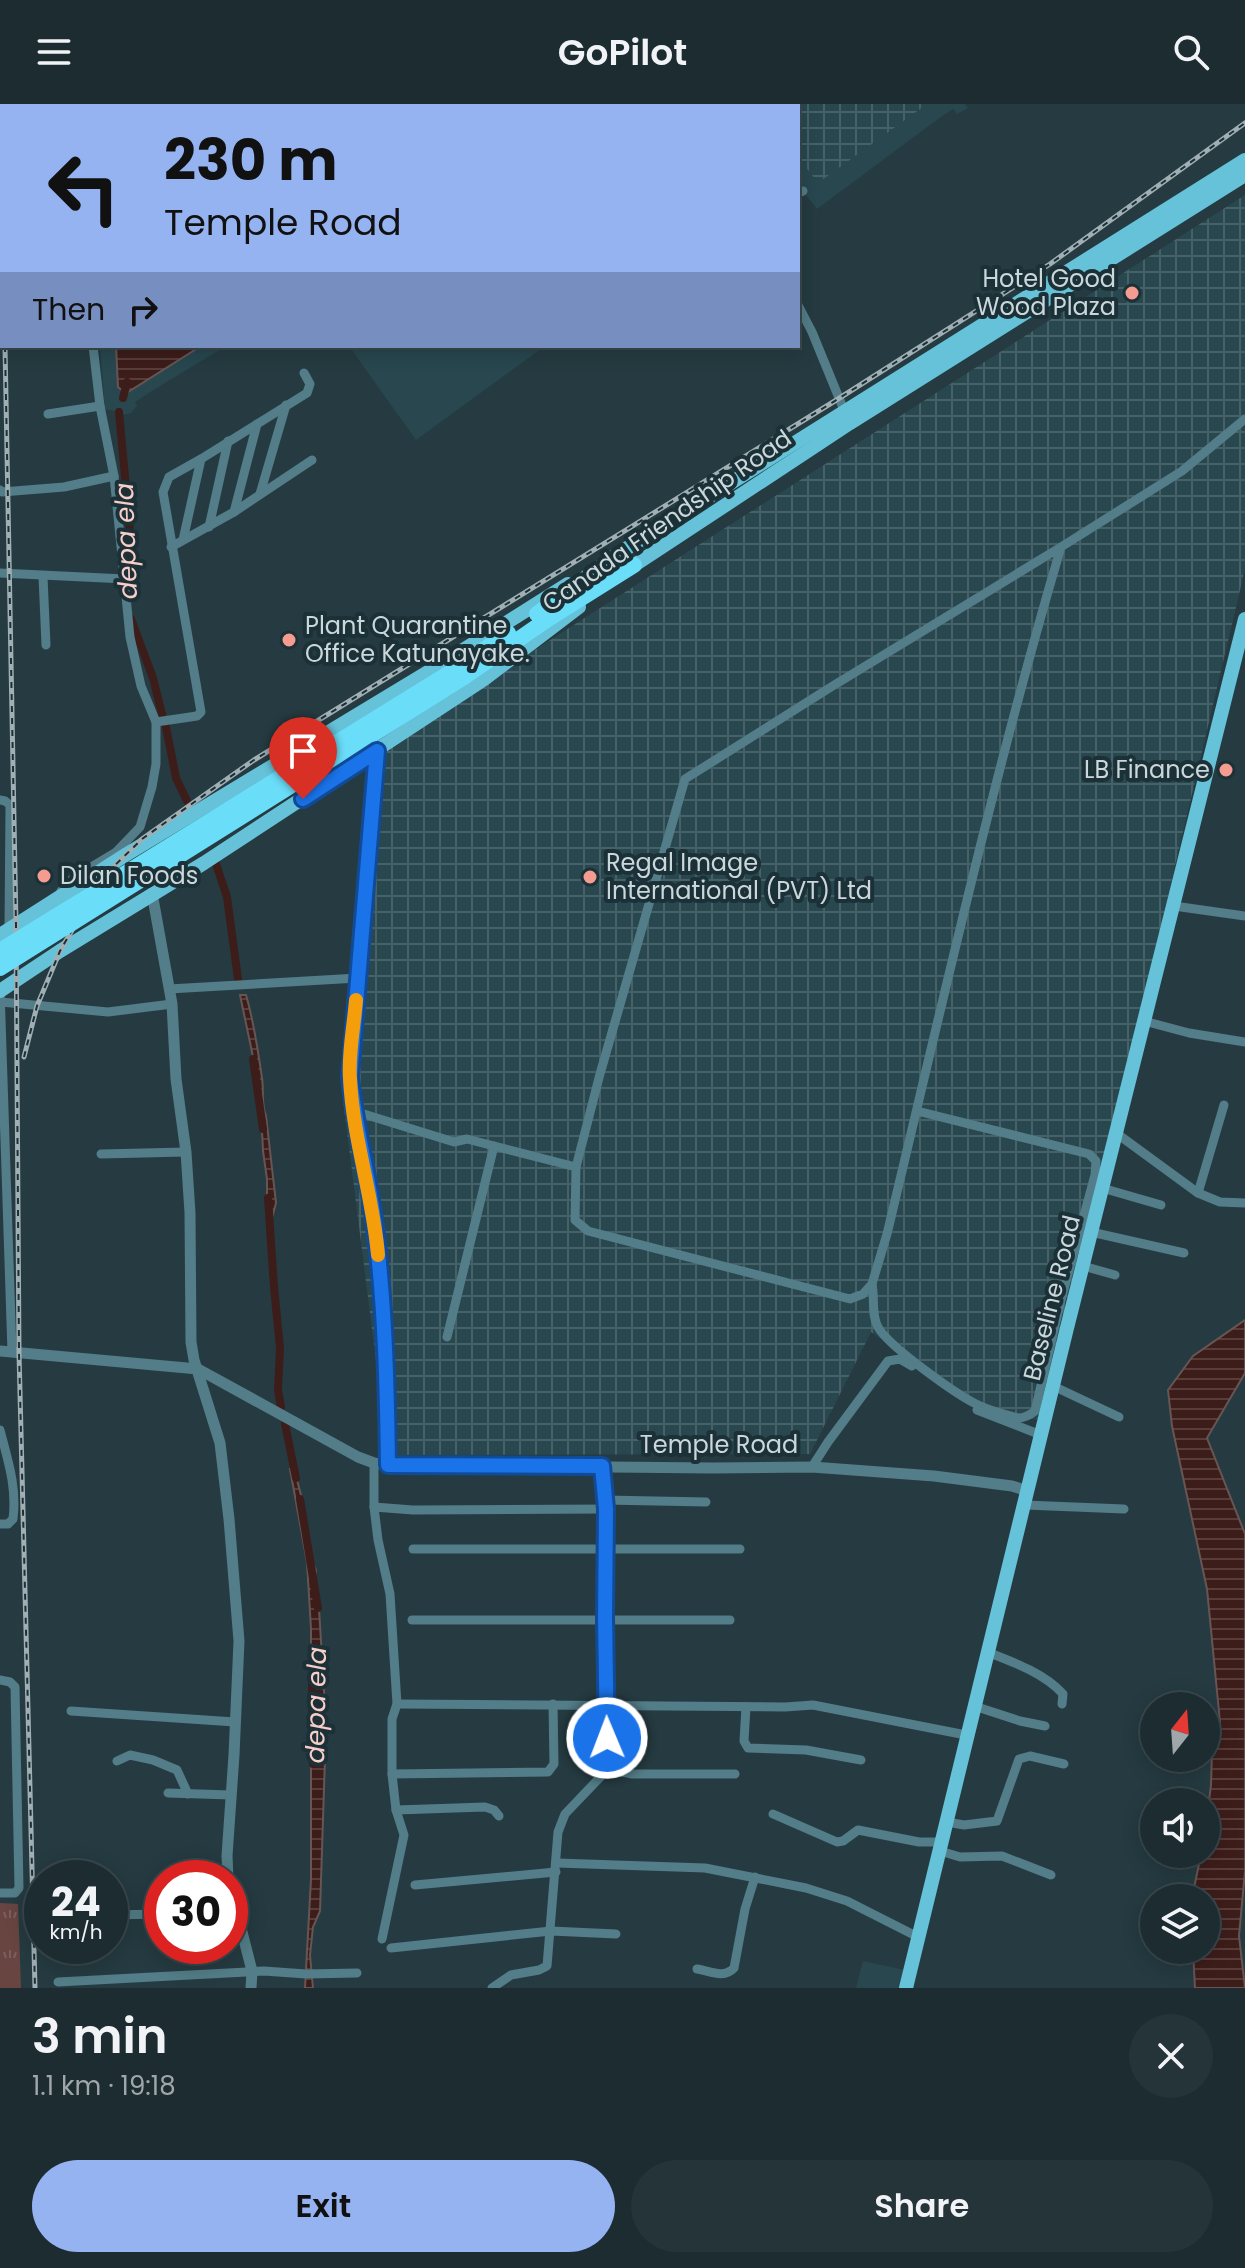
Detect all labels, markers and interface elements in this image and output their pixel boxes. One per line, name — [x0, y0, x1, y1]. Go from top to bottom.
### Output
text: GoPilot — [558, 27, 687, 78]
icon: menu — [32, 30, 76, 74]
icon: search — [1169, 30, 1213, 74]
text: 230 m — [164, 121, 338, 200]
icon: left — [32, 136, 136, 240]
text: Temple Road — [164, 197, 402, 248]
place label: Hotel Good Wood Plaza — [976, 262, 1116, 323]
marker: Hotel Good Wood Plaza — [1123, 284, 1141, 302]
text: Then — [32, 288, 105, 331]
icon: right — [121, 288, 165, 332]
street label: Canada Friendship Road — [535, 422, 798, 619]
water label: depa ela — [106, 482, 146, 600]
place label: Plant Quarantine Office Katunayake. — [305, 609, 530, 670]
marker: Plant Quarantine Office Katunayake. — [280, 631, 298, 649]
pin — [269, 717, 337, 799]
icon: arrive — [281, 729, 325, 773]
place label: LB Finance — [1084, 753, 1210, 786]
marker: LB Finance — [1217, 761, 1235, 779]
place label: Regal Image International (PVT) Ltd — [606, 846, 872, 907]
place label: Dilan Foods — [60, 859, 198, 892]
marker: Dilan Foods — [35, 867, 53, 885]
marker: Regal Image International (PVT) Ltd — [581, 868, 599, 886]
street label: Baseline Road — [1015, 1212, 1088, 1384]
street label: Temple Road — [640, 1428, 798, 1461]
water label: depa ela — [297, 1646, 335, 1764]
north arrow — [1140, 1692, 1220, 1772]
map controls — [1140, 1692, 1220, 1964]
position arrow — [565, 1696, 649, 1780]
button: sound — [1140, 1788, 1220, 1868]
speed limit sign: 30 — [144, 1860, 248, 1964]
text: 24 — [51, 1874, 101, 1930]
button: layers — [1140, 1884, 1220, 1964]
text: km/h — [49, 1918, 103, 1946]
text: 3 min — [32, 2003, 168, 2070]
button: close — [1129, 2014, 1213, 2098]
text: 1.1 km · 19:18 — [32, 2068, 176, 2104]
button: Exit — [32, 2160, 615, 2252]
button: Share — [631, 2160, 1213, 2252]

